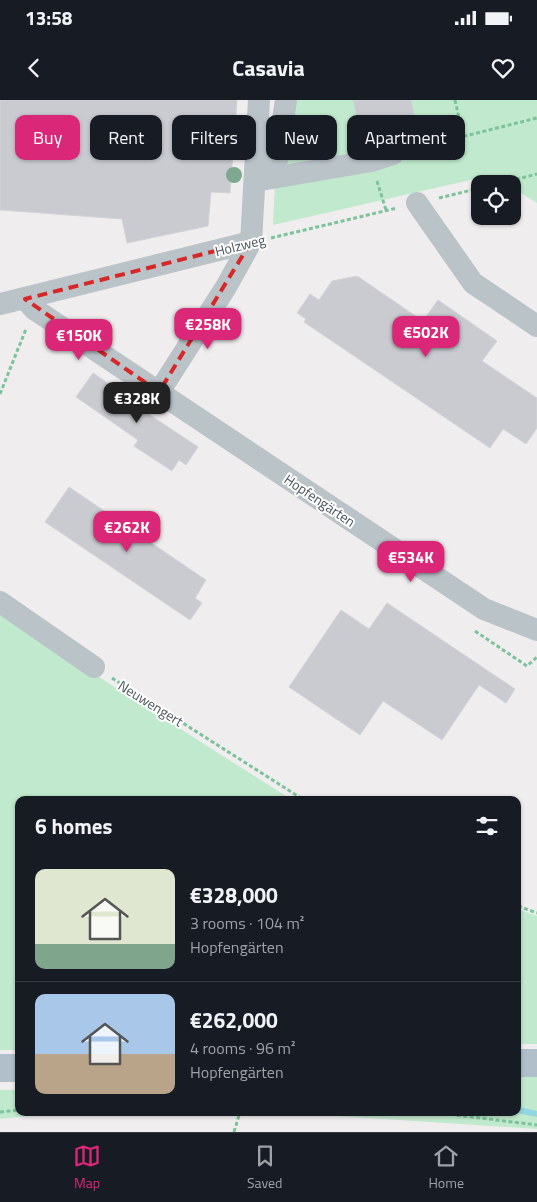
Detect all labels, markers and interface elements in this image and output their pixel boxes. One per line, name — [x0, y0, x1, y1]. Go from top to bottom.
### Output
text: 13:58 — [25, 3, 72, 32]
text: Casavia — [232, 51, 305, 85]
icon: back — [20, 54, 48, 82]
icon: heart — [489, 54, 517, 82]
chip: Buy — [15, 115, 80, 160]
chip: Rent — [90, 115, 162, 160]
chip: Filters — [172, 115, 256, 160]
chip: New — [266, 115, 337, 160]
chip: Apartment — [347, 115, 465, 160]
map controls — [471, 175, 521, 225]
button: locate — [471, 175, 521, 225]
street label: Holzweg — [213, 229, 267, 261]
pin: €258K — [173, 308, 243, 350]
text: €258K — [185, 312, 231, 336]
pin: €502K — [391, 316, 461, 358]
pin: €150K — [44, 318, 114, 361]
text: €502K — [403, 320, 449, 344]
text: €150K — [56, 323, 102, 347]
pin: €328K — [102, 382, 172, 424]
text: €328K — [114, 386, 160, 410]
street label: Hopfengärten — [280, 468, 360, 532]
pin: €262K — [92, 510, 162, 553]
text: €262K — [104, 515, 150, 539]
pin: €534K — [376, 540, 446, 583]
text: €534K — [388, 545, 434, 569]
street label: Neuwengert — [114, 675, 188, 731]
text: 6 homes — [35, 810, 112, 842]
icon: filters — [473, 812, 501, 840]
text: €328,000 — [190, 879, 278, 911]
icon: home — [75, 889, 135, 949]
text: 3 rooms · 104 m² — [190, 911, 304, 935]
text: Hopfengärten — [190, 935, 284, 959]
text: €262,000 — [190, 1004, 278, 1036]
icon: home — [75, 1014, 135, 1074]
text: 4 rooms · 96 m² — [190, 1036, 295, 1060]
text: Hopfengärten — [190, 1060, 284, 1084]
tab: Map — [73, 1142, 101, 1193]
tab: Saved — [247, 1142, 283, 1193]
tab: Home — [428, 1142, 464, 1193]

